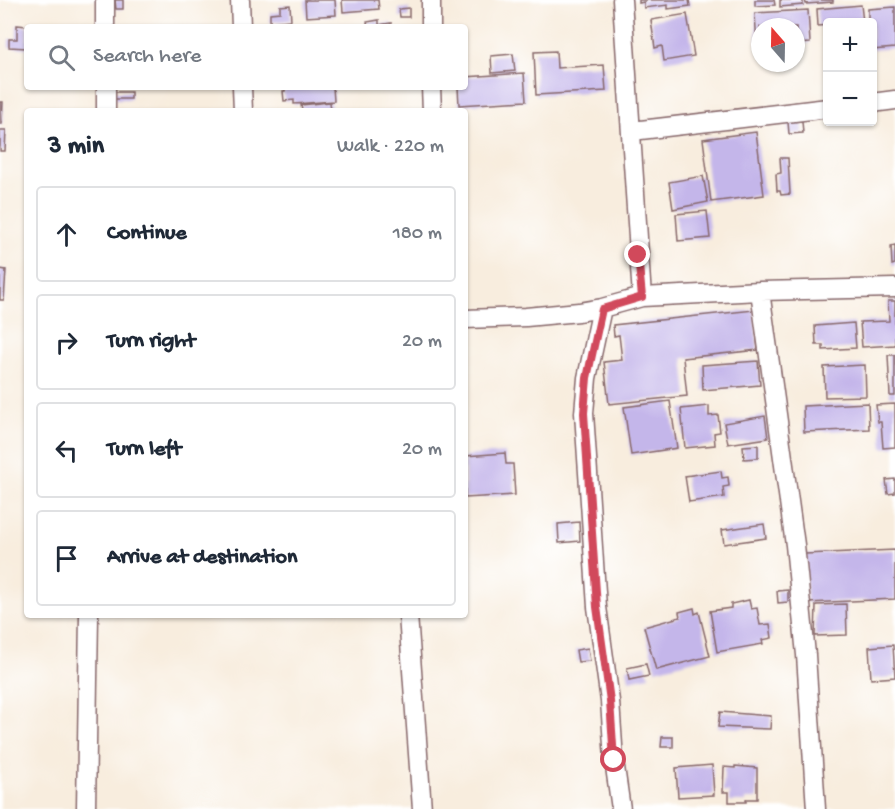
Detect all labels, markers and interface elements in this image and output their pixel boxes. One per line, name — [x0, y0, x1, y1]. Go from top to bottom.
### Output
north arrow — [751, 18, 805, 72]
map controls — [823, 18, 877, 126]
button: + — [823, 18, 877, 72]
search box — [24, 24, 468, 90]
icon: search — [45, 41, 78, 74]
text: Search here — [93, 44, 201, 70]
button: − — [823, 72, 877, 126]
text: 3 min — [48, 132, 104, 163]
text: Walk · 220 m — [337, 136, 444, 159]
icon: ahead — [50, 218, 83, 251]
text: Continue — [107, 221, 187, 247]
text: 180 m — [393, 223, 442, 246]
route end — [624, 241, 650, 267]
icon: right — [50, 326, 83, 359]
text: Turn right — [107, 329, 195, 355]
text: 20 m — [402, 331, 442, 354]
icon: left — [50, 434, 83, 467]
text: Turn left — [107, 437, 181, 463]
text: 20 m — [402, 439, 442, 462]
icon: arrive — [50, 542, 83, 575]
text: Arrive at destination — [107, 545, 297, 571]
route start — [600, 746, 626, 772]

